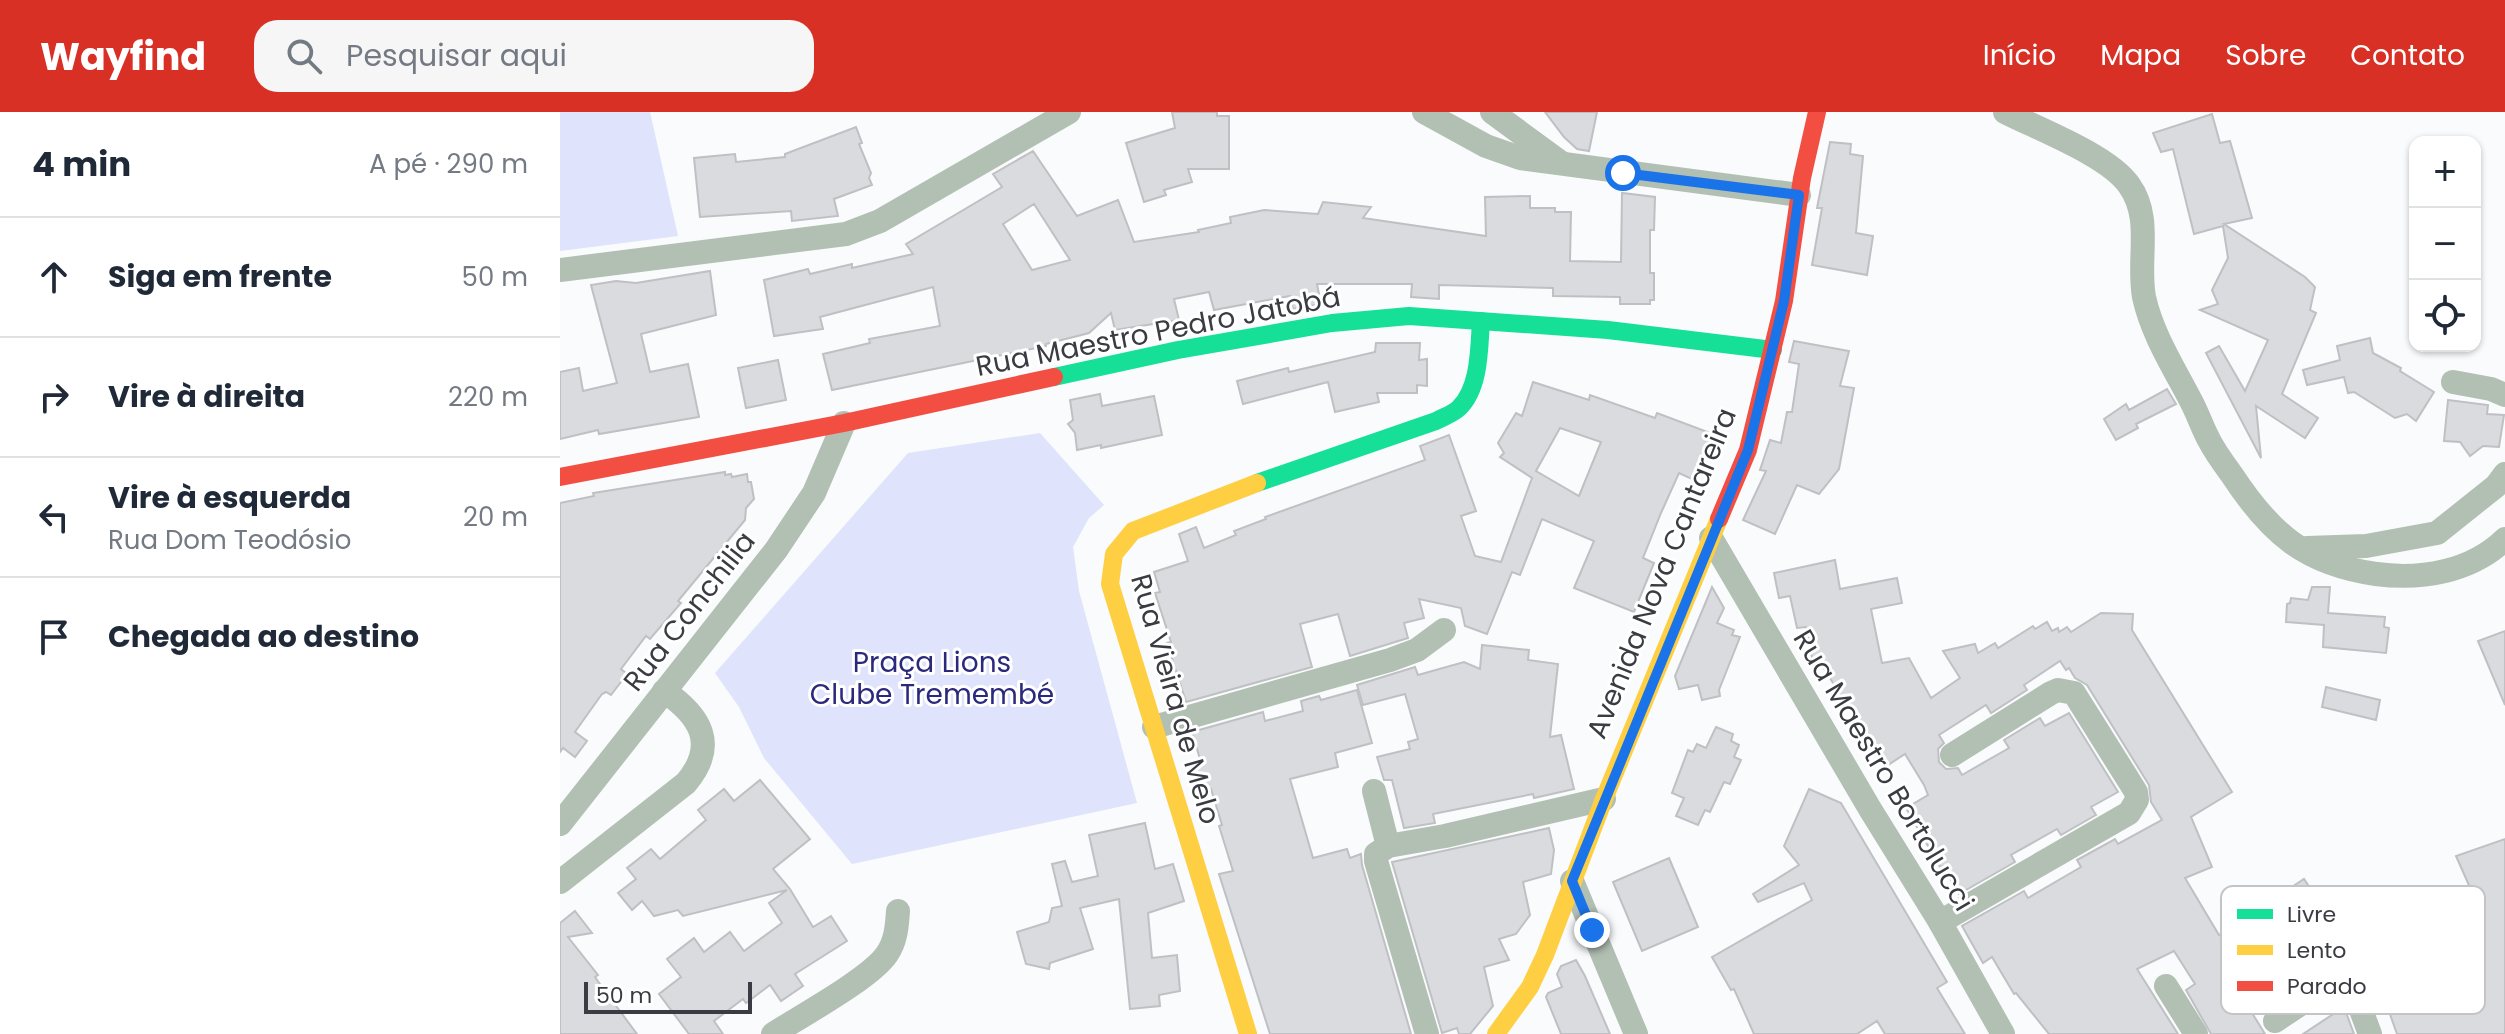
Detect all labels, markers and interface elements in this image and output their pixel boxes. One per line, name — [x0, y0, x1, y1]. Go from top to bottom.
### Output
search box — [254, 20, 814, 92]
text: Wayfind — [40, 30, 206, 83]
icon: search — [282, 34, 326, 78]
text: Pesquisar aqui — [346, 34, 567, 77]
text: Início — [1983, 36, 2056, 75]
text: Mapa — [2100, 36, 2181, 75]
text: Sobre — [2225, 36, 2306, 75]
text: Contato — [2350, 36, 2465, 75]
map controls — [2409, 136, 2481, 352]
button: + — [2409, 136, 2481, 208]
text: 4 min — [32, 140, 131, 188]
text: A pé · 290 m — [369, 146, 528, 182]
route start — [1605, 155, 1641, 191]
button: − — [2409, 208, 2481, 280]
icon: ahead — [32, 255, 76, 299]
text: Siga em frente — [108, 255, 332, 298]
text: 50 m — [462, 259, 528, 295]
street label: Rua Maestro Pedro Jatobá — [973, 277, 1344, 386]
button: locate — [2409, 280, 2481, 352]
icon: right — [32, 375, 76, 419]
text: Vire à direita — [108, 375, 305, 418]
text: 220 m — [448, 379, 528, 415]
street label: Avenida Nova Cantareira — [1577, 402, 1746, 744]
text: Vire à esquerda — [108, 476, 351, 519]
icon: left — [32, 495, 76, 539]
text: 20 m — [463, 499, 528, 535]
text: Rua Dom Teodósio — [108, 522, 351, 558]
street label: Rua Conchilia — [615, 523, 764, 699]
street label: Rua Vieira de Melo — [1121, 570, 1230, 829]
icon: arrive — [32, 615, 76, 659]
text: Chegada ao destino — [108, 615, 419, 658]
street label: Rua Maestro Bortolucci — [1784, 622, 1983, 918]
park label: Praça Lions Clube Tremembé — [810, 643, 1054, 714]
legend — [2221, 886, 2485, 1014]
text: Livre — [2287, 899, 2336, 930]
route end — [1574, 912, 1610, 948]
text: Lento — [2287, 935, 2346, 966]
text: Parado — [2287, 971, 2367, 1002]
scale bar — [584, 978, 752, 1014]
text: 50 m — [596, 980, 652, 1011]

